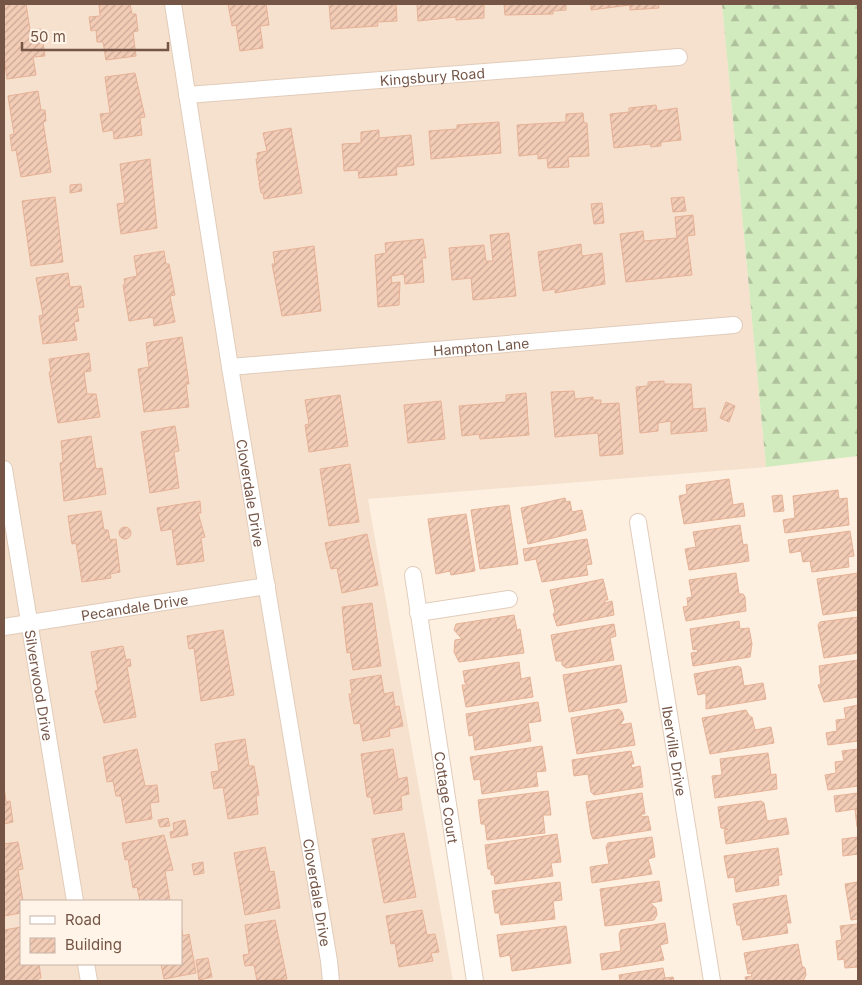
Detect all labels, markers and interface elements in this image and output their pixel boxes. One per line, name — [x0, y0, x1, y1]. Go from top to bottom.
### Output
scale bar — [22, 20, 169, 52]
text: 50 m — [30, 27, 66, 46]
street label: Kingsbury Road — [379, 64, 485, 89]
street label: Hampton Lane — [432, 334, 530, 359]
street label: Cloverdale Drive — [234, 438, 268, 548]
street label: Pecandale Drive — [80, 590, 189, 623]
street label: Silverwood Drive — [22, 628, 57, 742]
street label: Iberville Drive — [659, 705, 691, 797]
street label: Cottage Court — [432, 750, 462, 845]
street label: Cloverdale Drive — [300, 837, 335, 948]
legend — [20, 900, 182, 965]
text: Road — [65, 910, 101, 929]
text: Building — [65, 935, 122, 954]

